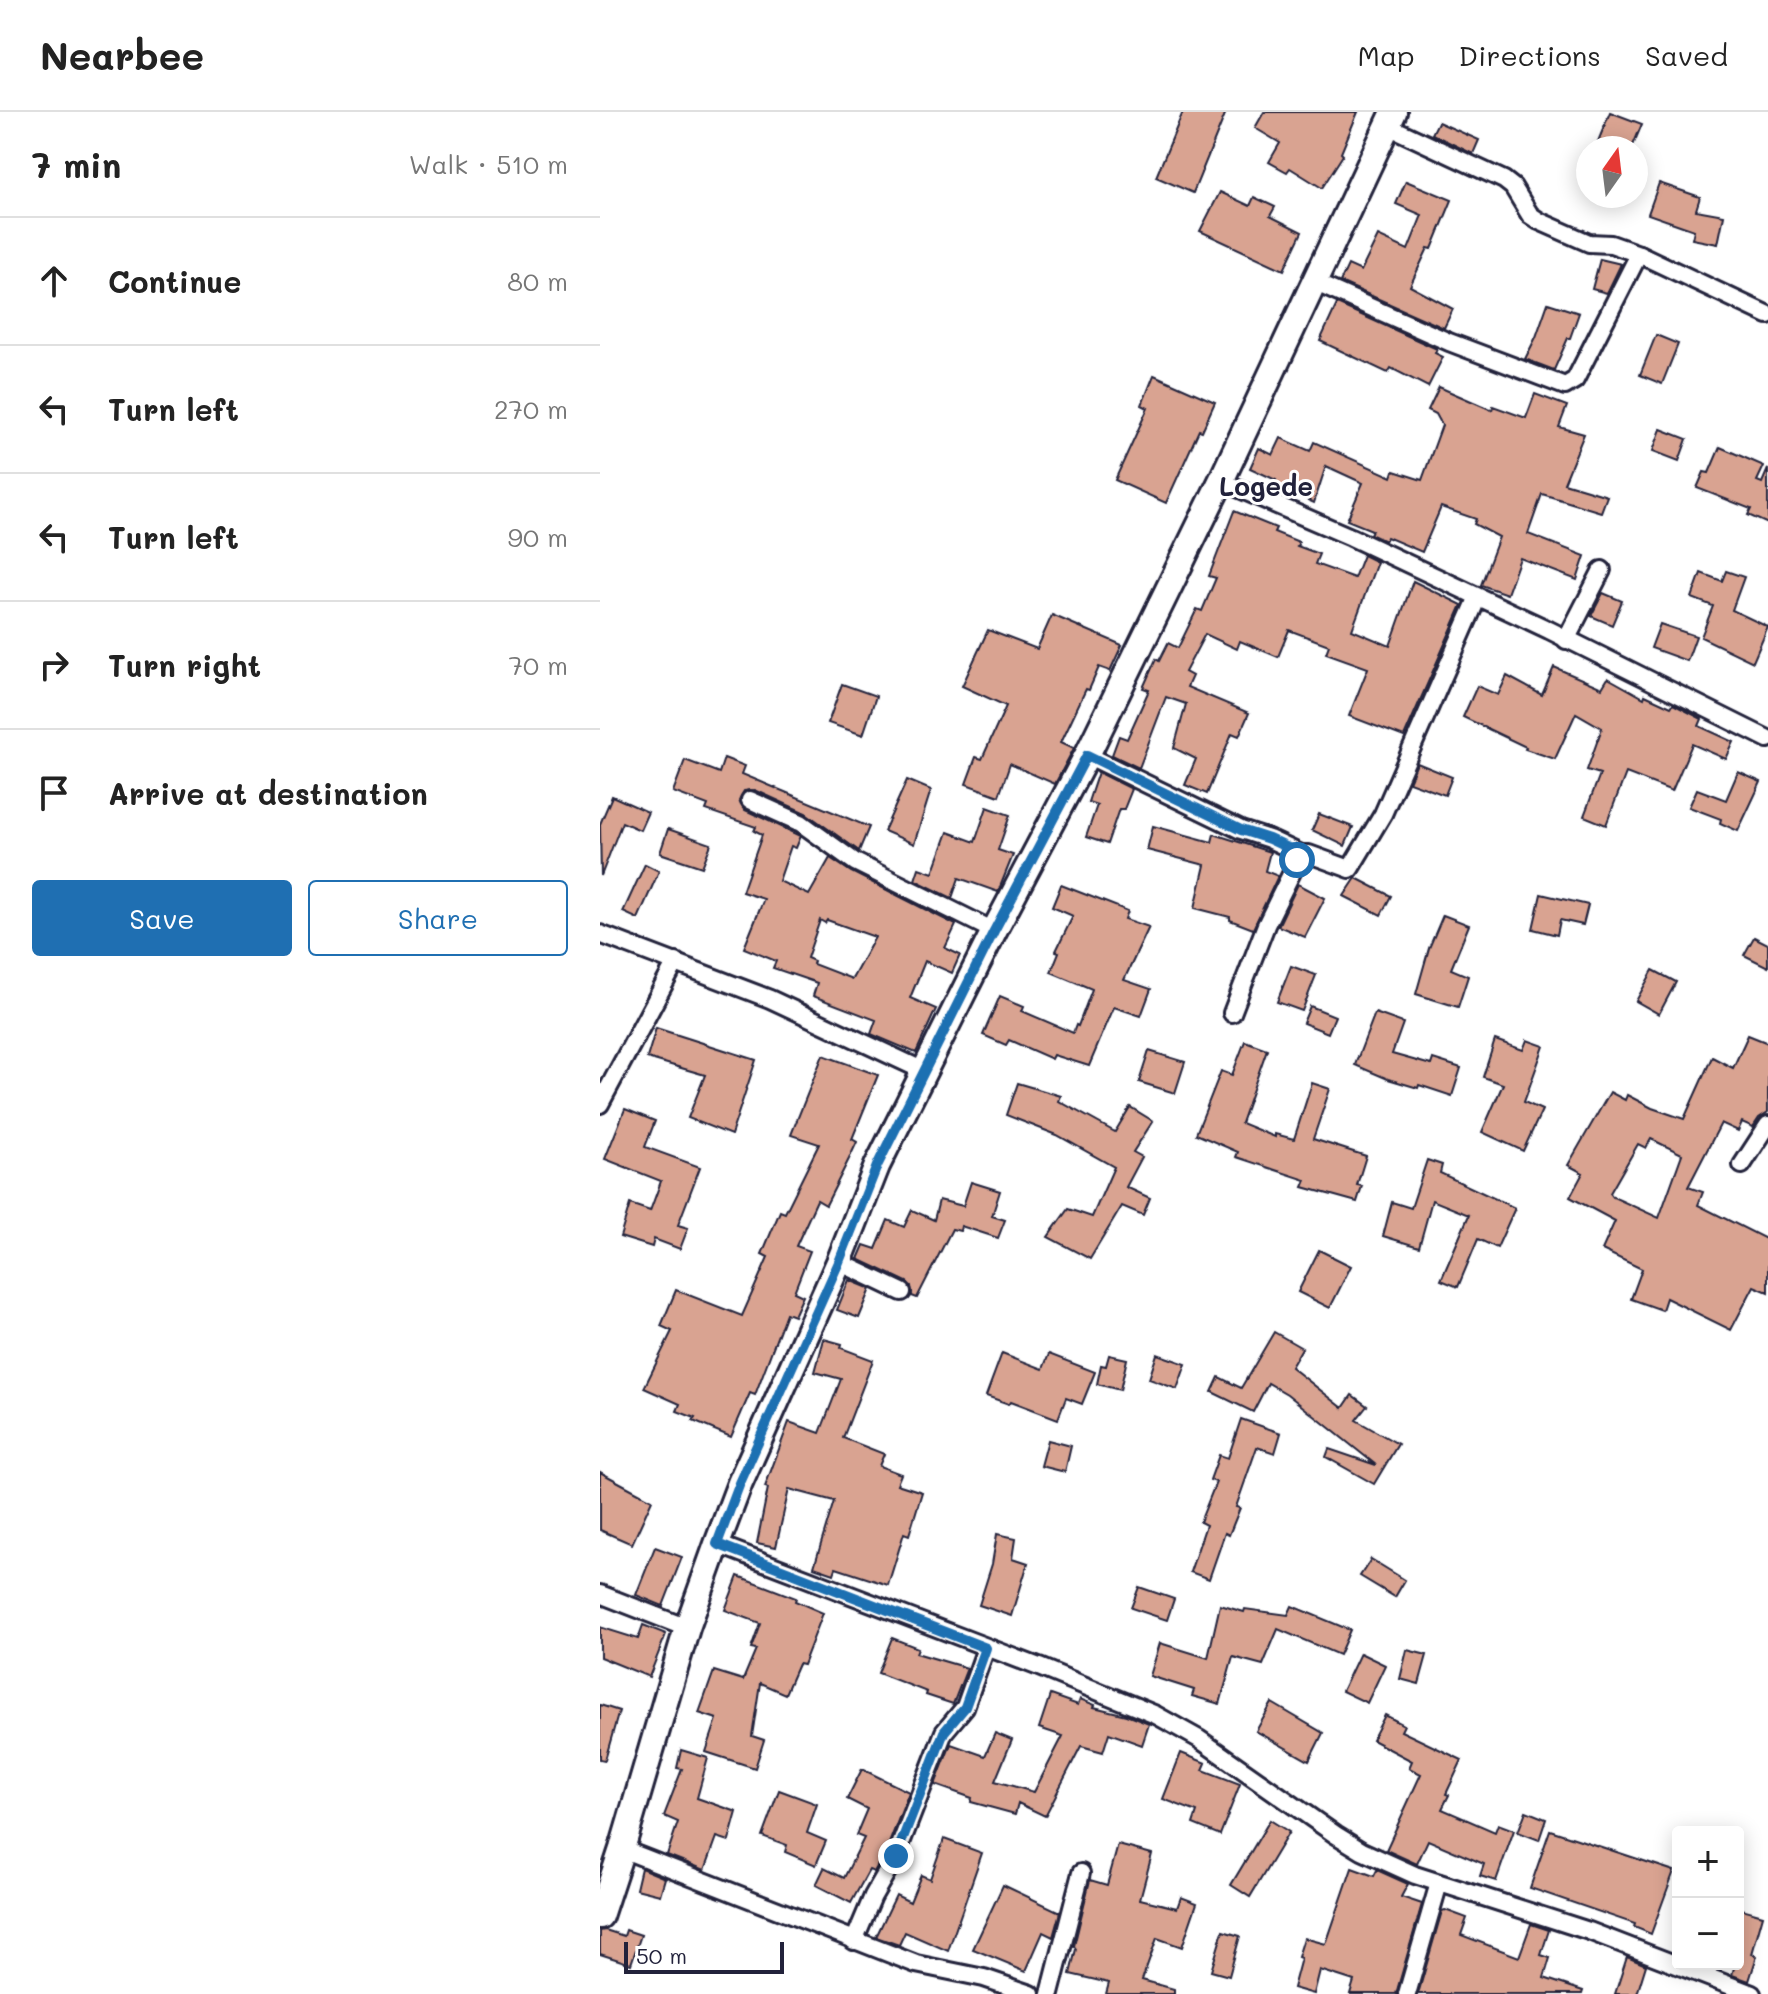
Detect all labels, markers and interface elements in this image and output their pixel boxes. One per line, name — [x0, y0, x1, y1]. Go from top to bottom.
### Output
text: Nearbee — [40, 30, 204, 80]
text: Map — [1358, 37, 1415, 73]
text: Directions — [1459, 37, 1601, 73]
text: Saved — [1645, 37, 1728, 73]
north arrow — [1576, 136, 1648, 208]
text: 7 min — [32, 142, 121, 187]
text: Walk · 510 m — [409, 147, 568, 181]
icon: ahead — [32, 259, 76, 303]
text: Continue — [108, 261, 241, 301]
text: 80 m — [507, 264, 568, 298]
icon: left — [32, 387, 76, 431]
text: Turn left — [108, 389, 239, 429]
text: 270 m — [494, 392, 568, 426]
district label: Logede — [1219, 469, 1313, 503]
icon: left — [32, 515, 76, 559]
text: Turn left — [108, 517, 239, 557]
text: 90 m — [508, 520, 568, 554]
icon: right — [32, 643, 76, 687]
text: Turn right — [108, 645, 261, 685]
text: 70 m — [508, 648, 568, 682]
icon: arrive — [32, 771, 76, 815]
text: Arrive at destination — [108, 773, 428, 813]
route start — [1279, 842, 1315, 878]
button: Save — [32, 880, 292, 956]
button: Share — [308, 880, 568, 956]
map controls — [1672, 1826, 1744, 1970]
button: + — [1672, 1826, 1744, 1898]
route end — [878, 1838, 914, 1874]
button: − — [1672, 1898, 1744, 1970]
scale bar — [624, 1938, 784, 1974]
text: 50 m — [636, 1941, 687, 1970]

